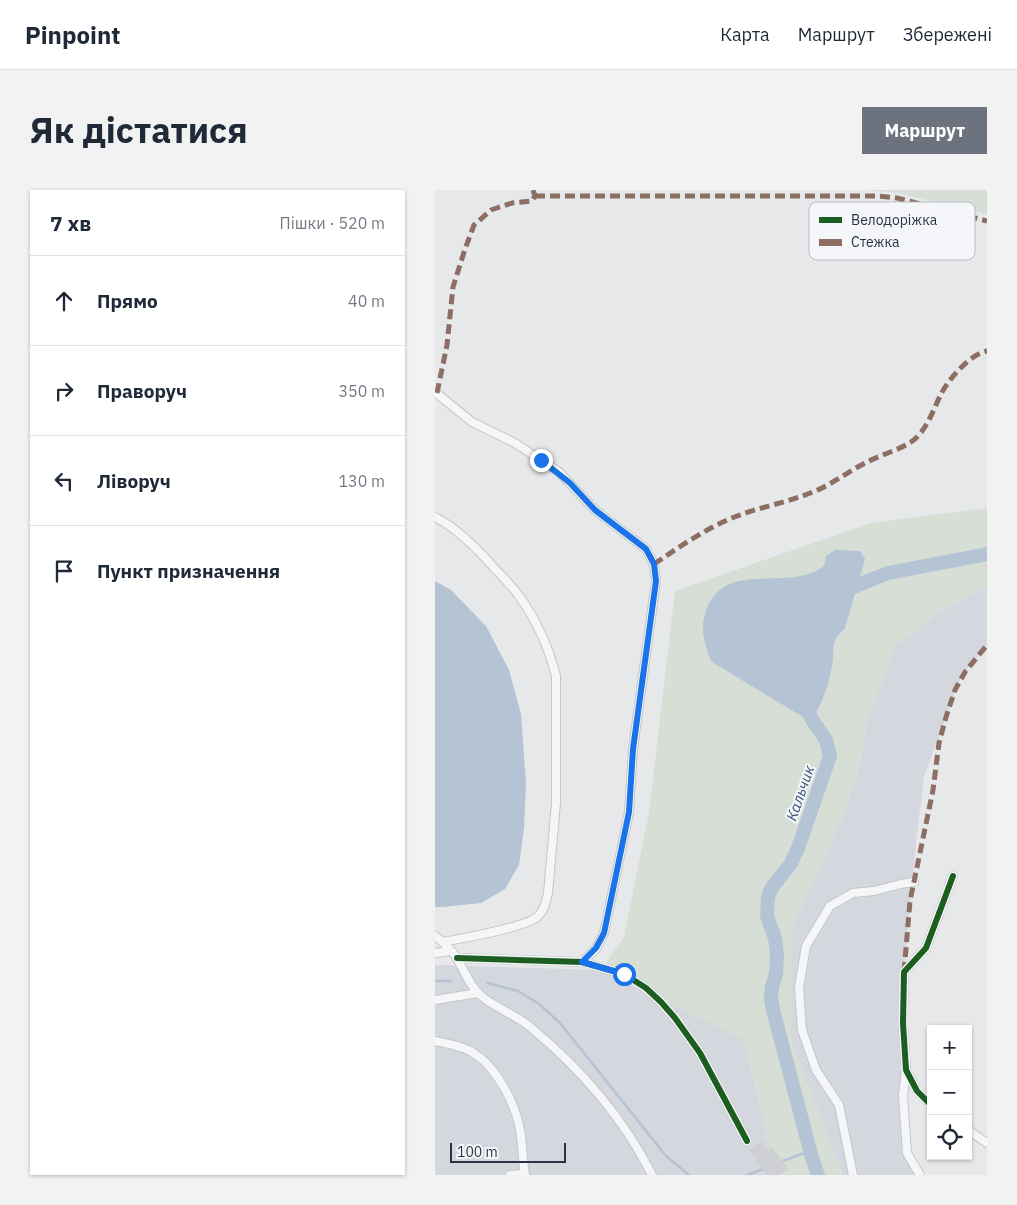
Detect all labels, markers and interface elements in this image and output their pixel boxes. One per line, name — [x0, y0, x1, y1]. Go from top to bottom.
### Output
text: Pinpoint — [25, 19, 120, 51]
text: Карта — [720, 23, 770, 46]
text: Маршрут — [798, 23, 875, 46]
text: Збережені — [903, 23, 992, 46]
text: Як дістатися — [30, 107, 248, 153]
button: Маршрут — [862, 107, 987, 154]
legend — [809, 202, 975, 260]
text: 7 хв — [50, 209, 91, 237]
text: Велодоріжка — [851, 211, 938, 229]
text: Пішки · 520 m — [280, 213, 385, 233]
text: Стежка — [851, 233, 900, 251]
icon: ahead — [50, 287, 78, 315]
text: Прямо — [97, 289, 158, 313]
text: 40 m — [348, 291, 385, 311]
icon: right — [50, 377, 78, 405]
text: Праворуч — [97, 379, 187, 403]
text: 350 m — [338, 381, 385, 401]
route end — [530, 449, 553, 472]
icon: left — [50, 467, 78, 495]
text: Ліворуч — [97, 469, 171, 493]
text: 130 m — [338, 471, 385, 491]
icon: arrive — [50, 557, 78, 585]
text: Пункт призначення — [97, 559, 280, 583]
water label: Кальчик — [782, 762, 819, 823]
route start — [613, 963, 636, 986]
map controls — [927, 1025, 972, 1160]
button: + — [927, 1025, 972, 1070]
button: − — [927, 1070, 972, 1115]
button: locate — [927, 1115, 972, 1160]
scale bar — [450, 1140, 566, 1163]
text: 100 m — [457, 1143, 498, 1161]

